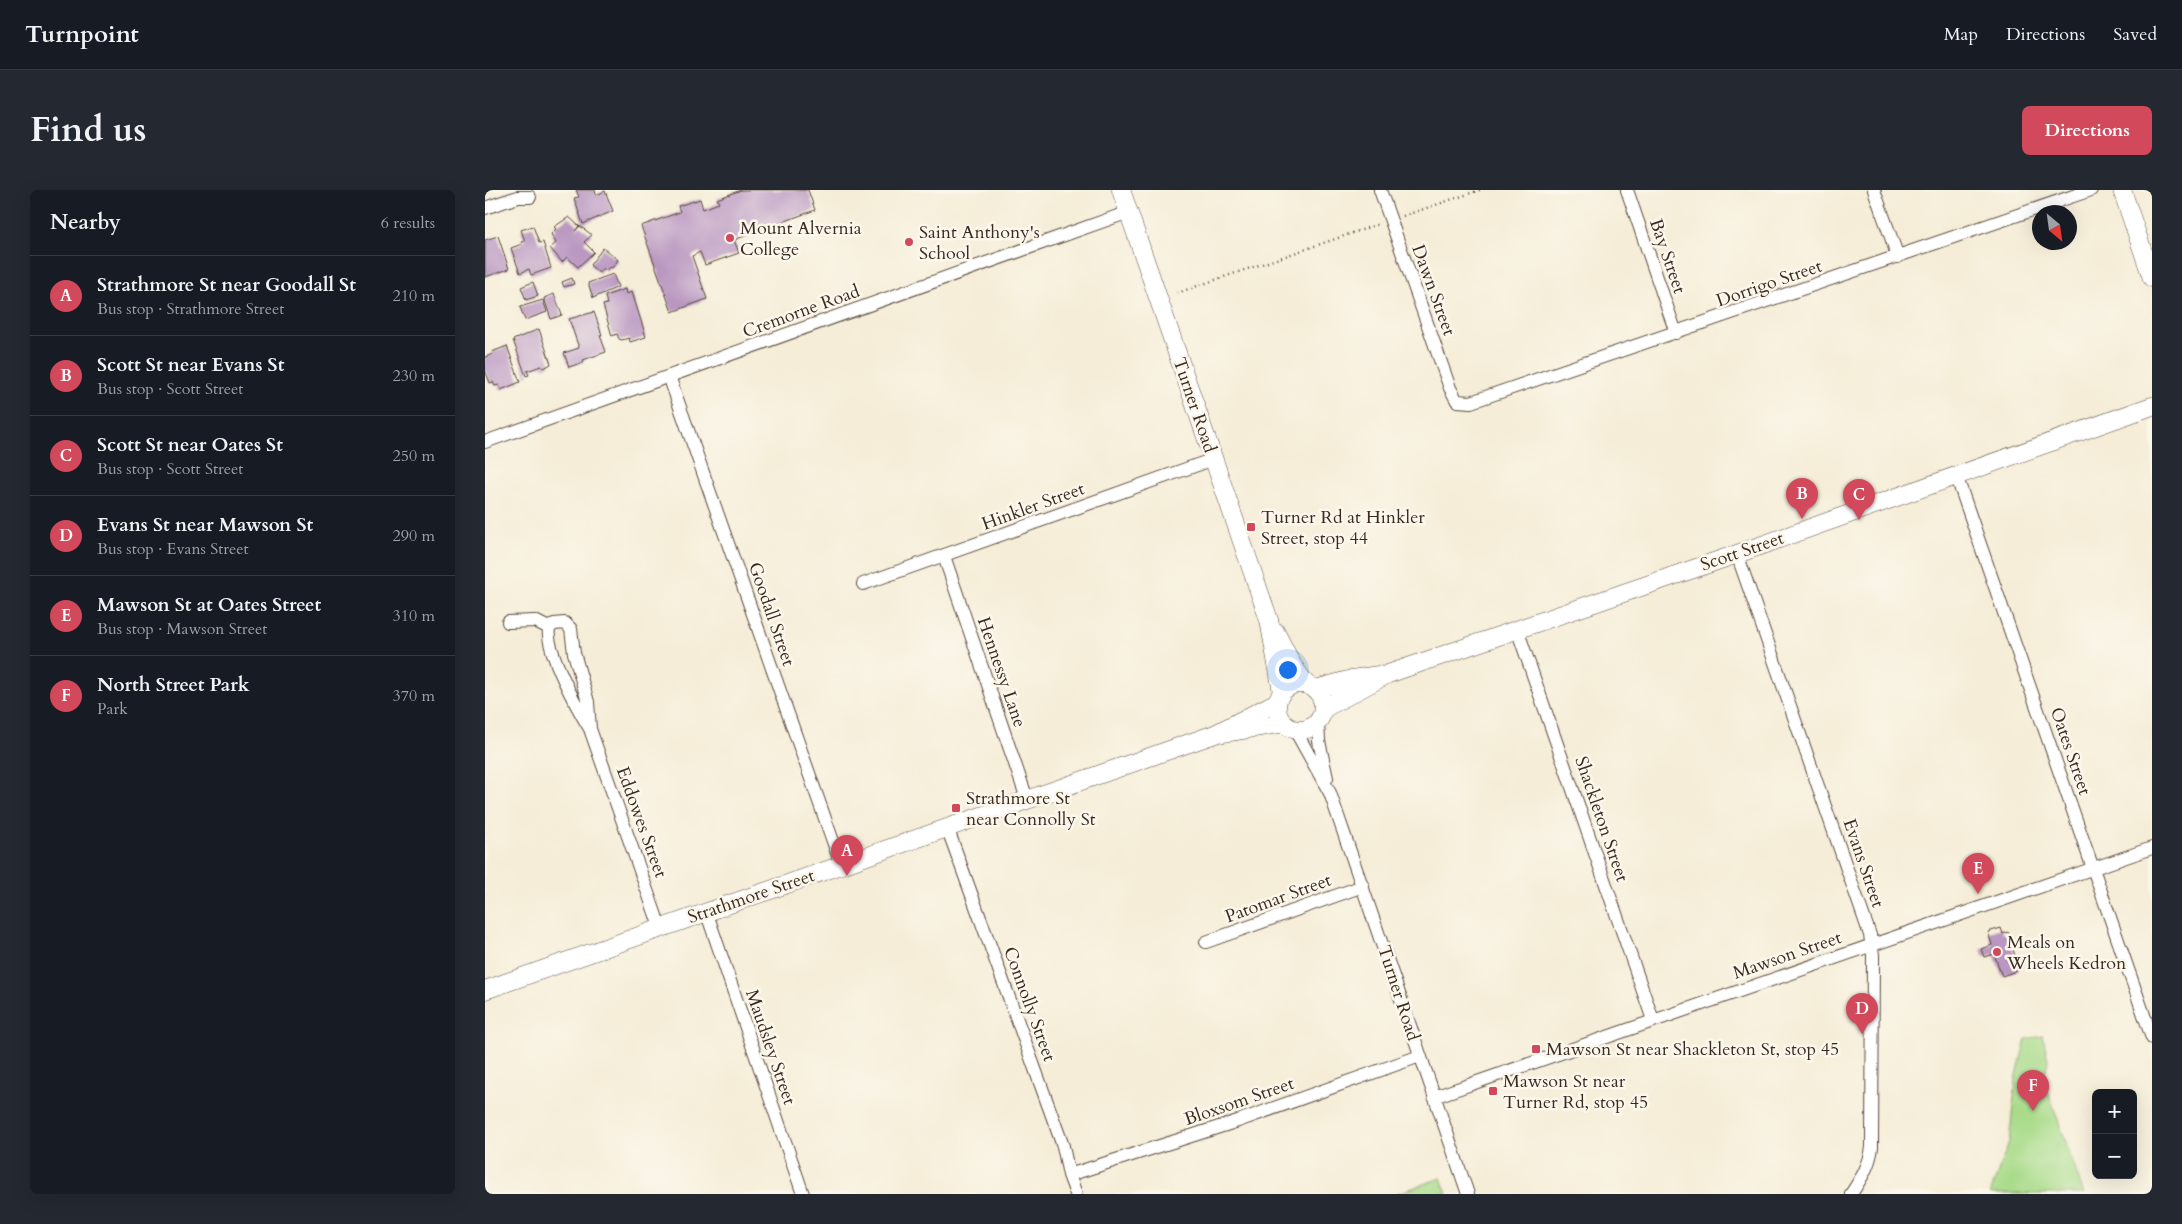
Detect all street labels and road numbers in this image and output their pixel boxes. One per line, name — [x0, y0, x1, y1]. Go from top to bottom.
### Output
street label: Bay Street — [1643, 215, 1692, 297]
street label: Dawn Street — [1406, 241, 1462, 339]
street label: Dorrigo Street — [1713, 254, 1826, 313]
street label: Cremorne Road — [739, 279, 864, 344]
street label: Turner Road — [1167, 354, 1223, 456]
street label: Hinkler Street — [978, 476, 1088, 537]
street label: Scott Street — [1697, 525, 1787, 577]
street label: Goodall Street — [742, 559, 801, 670]
street label: Hennessy Lane — [971, 614, 1032, 731]
street label: Oates Street — [2044, 704, 2097, 799]
street label: Shackleton Street — [1568, 753, 1635, 885]
street label: Eddowes Street — [610, 763, 673, 882]
street label: Evans Street — [1837, 815, 1890, 911]
street label: Strathmore Street — [684, 863, 818, 930]
street label: Patomar Street — [1221, 868, 1335, 929]
street label: Mawson Street — [1730, 925, 1845, 986]
street label: Turner Road — [1371, 942, 1426, 1044]
street label: Connolly Street — [997, 943, 1062, 1065]
street label: Maudsley Street — [739, 986, 802, 1109]
street label: Bloxsom Street — [1181, 1071, 1298, 1132]

